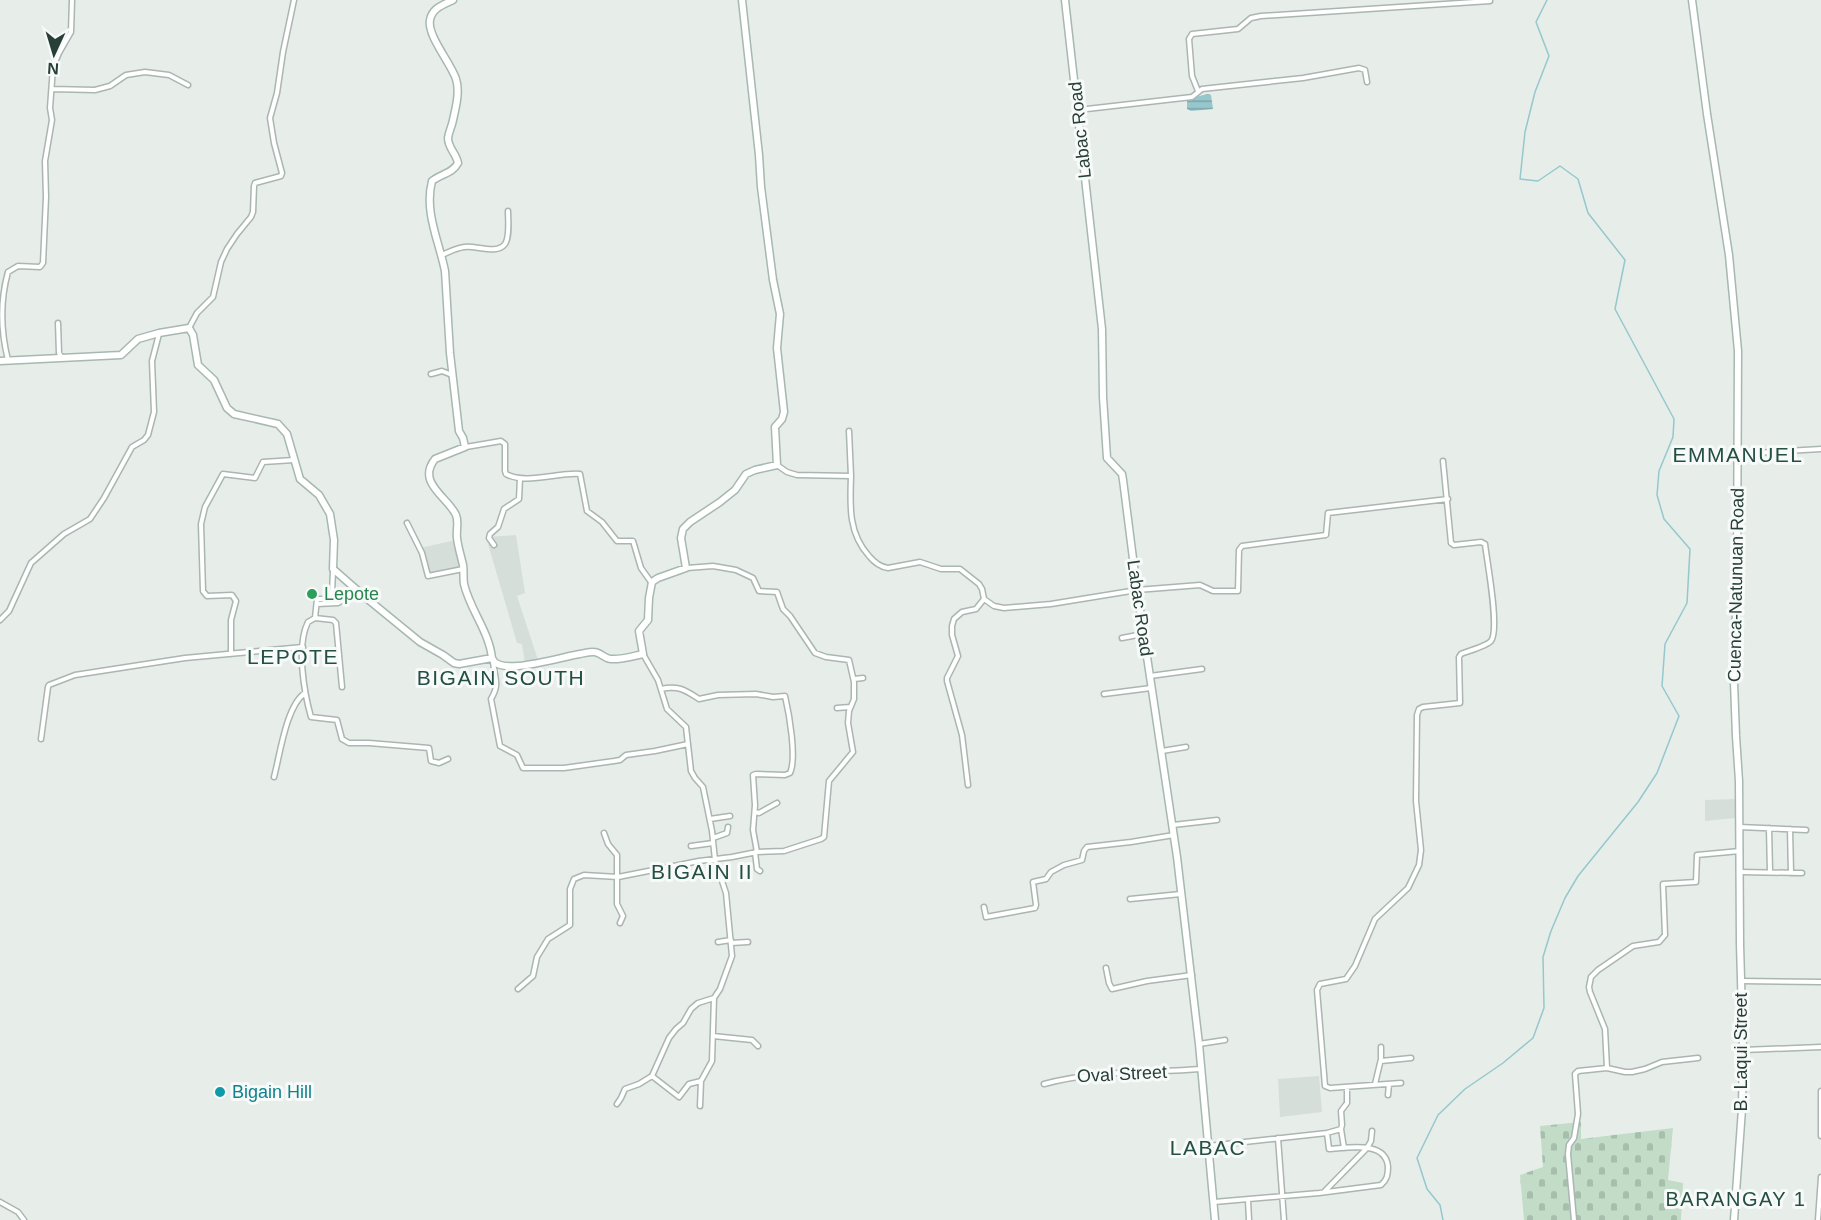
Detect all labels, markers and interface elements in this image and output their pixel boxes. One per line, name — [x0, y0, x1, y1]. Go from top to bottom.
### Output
north arrow — [24, 24, 84, 84]
text: N — [47, 60, 59, 77]
street label: Labac Road — [1065, 81, 1095, 179]
district label: EMMANUEL — [1672, 443, 1804, 466]
street label: Cuenca-Natunuan Road — [1724, 488, 1748, 682]
street label: Labac Road — [1123, 559, 1157, 657]
place label: Lepote — [324, 584, 379, 604]
marker: Lepote — [305, 587, 319, 601]
district label: LEPOTE — [247, 645, 339, 668]
district label: BIGAIN SOUTH — [417, 666, 585, 689]
district label: BIGAIN II — [651, 860, 753, 883]
street label: B. Laqui Street — [1731, 992, 1751, 1112]
street label: Oval Street — [1077, 1062, 1167, 1086]
place label: Bigain Hill — [232, 1082, 312, 1102]
marker: Bigain Hill — [213, 1085, 227, 1099]
district label: LABAC — [1170, 1136, 1246, 1159]
district label: BARANGAY 1 — [1666, 1188, 1806, 1210]

